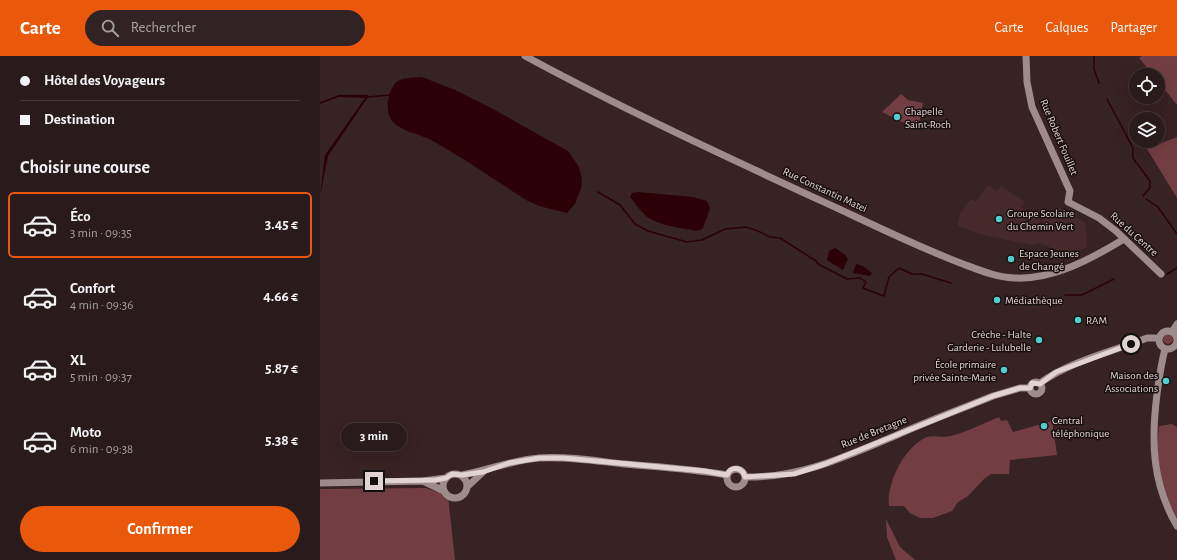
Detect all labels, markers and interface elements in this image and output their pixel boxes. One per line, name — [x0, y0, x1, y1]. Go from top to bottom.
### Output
search box — [85, 10, 365, 46]
icon: search — [99, 17, 121, 39]
text: Carte — [20, 19, 61, 38]
text: Rechercher — [131, 20, 196, 35]
text: Carte — [995, 21, 1023, 35]
text: Calques — [1045, 21, 1089, 35]
text: Partager — [1111, 21, 1157, 35]
map controls — [1129, 68, 1165, 148]
button: locate — [1129, 68, 1165, 104]
text: Hôtel des Voyageurs — [44, 73, 165, 88]
street label: Rue Robert Fouillet — [1038, 97, 1080, 177]
place label: Chapelle Saint-Roch — [905, 106, 951, 130]
text: Destination — [44, 112, 115, 127]
marker: Chapelle Saint-Roch — [892, 112, 902, 122]
button: layers — [1129, 112, 1165, 148]
text: Choisir une course — [20, 159, 150, 177]
street label: Rue Constantin Matei — [781, 166, 869, 214]
icon: car — [22, 207, 58, 243]
place label: Groupe Scolaire du Chemin Vert — [1007, 208, 1074, 232]
text: Éco — [70, 209, 91, 224]
street label: Rue du Centre — [1108, 210, 1160, 258]
marker: Groupe Scolaire du Chemin Vert — [994, 214, 1004, 224]
text: 3.45 € — [265, 217, 298, 232]
text: 3 min · 09:35 — [70, 227, 132, 240]
place label: Espace Jeunes de Changé — [1019, 248, 1079, 272]
marker: Espace Jeunes de Changé — [1006, 254, 1016, 264]
icon: car — [22, 279, 58, 315]
text: Confort — [70, 281, 115, 296]
text: 4.66 € — [263, 289, 298, 304]
marker: Médiathèque — [992, 295, 1002, 305]
place label: Médiathèque — [1005, 295, 1063, 306]
text: 4 min · 09:36 — [70, 299, 133, 312]
marker: RAM — [1073, 315, 1083, 325]
place label: RAM — [1086, 315, 1107, 326]
place label: Crèche - Halte Garderie - Lulubelle — [947, 329, 1031, 353]
marker: Crèche - Halte Garderie - Lulubelle — [1034, 335, 1044, 345]
route start — [1122, 335, 1140, 353]
icon: car — [22, 351, 58, 387]
text: XL — [70, 353, 86, 368]
place label: École primaire privée Sainte-Marie — [913, 358, 996, 383]
text: 5.87 € — [265, 361, 298, 376]
marker: École primaire privée Sainte-Marie — [999, 365, 1009, 375]
place label: Maison des Associations — [1105, 370, 1158, 394]
text: 5 min · 09:37 — [70, 371, 132, 384]
marker: Maison des Associations — [1161, 376, 1171, 386]
street label: Rue de Bretagne — [839, 414, 909, 450]
place label: Central téléphonique — [1052, 415, 1109, 439]
marker: Central téléphonique — [1039, 421, 1049, 431]
icon: car — [22, 423, 58, 459]
callout: 3 min — [341, 423, 407, 451]
text: Moto — [70, 425, 102, 440]
text: 3 min — [360, 430, 388, 443]
text: 5.38 € — [265, 433, 298, 448]
text: 6 min · 09:38 — [70, 443, 133, 456]
route end — [365, 472, 383, 490]
button: Confirmer — [20, 506, 300, 552]

